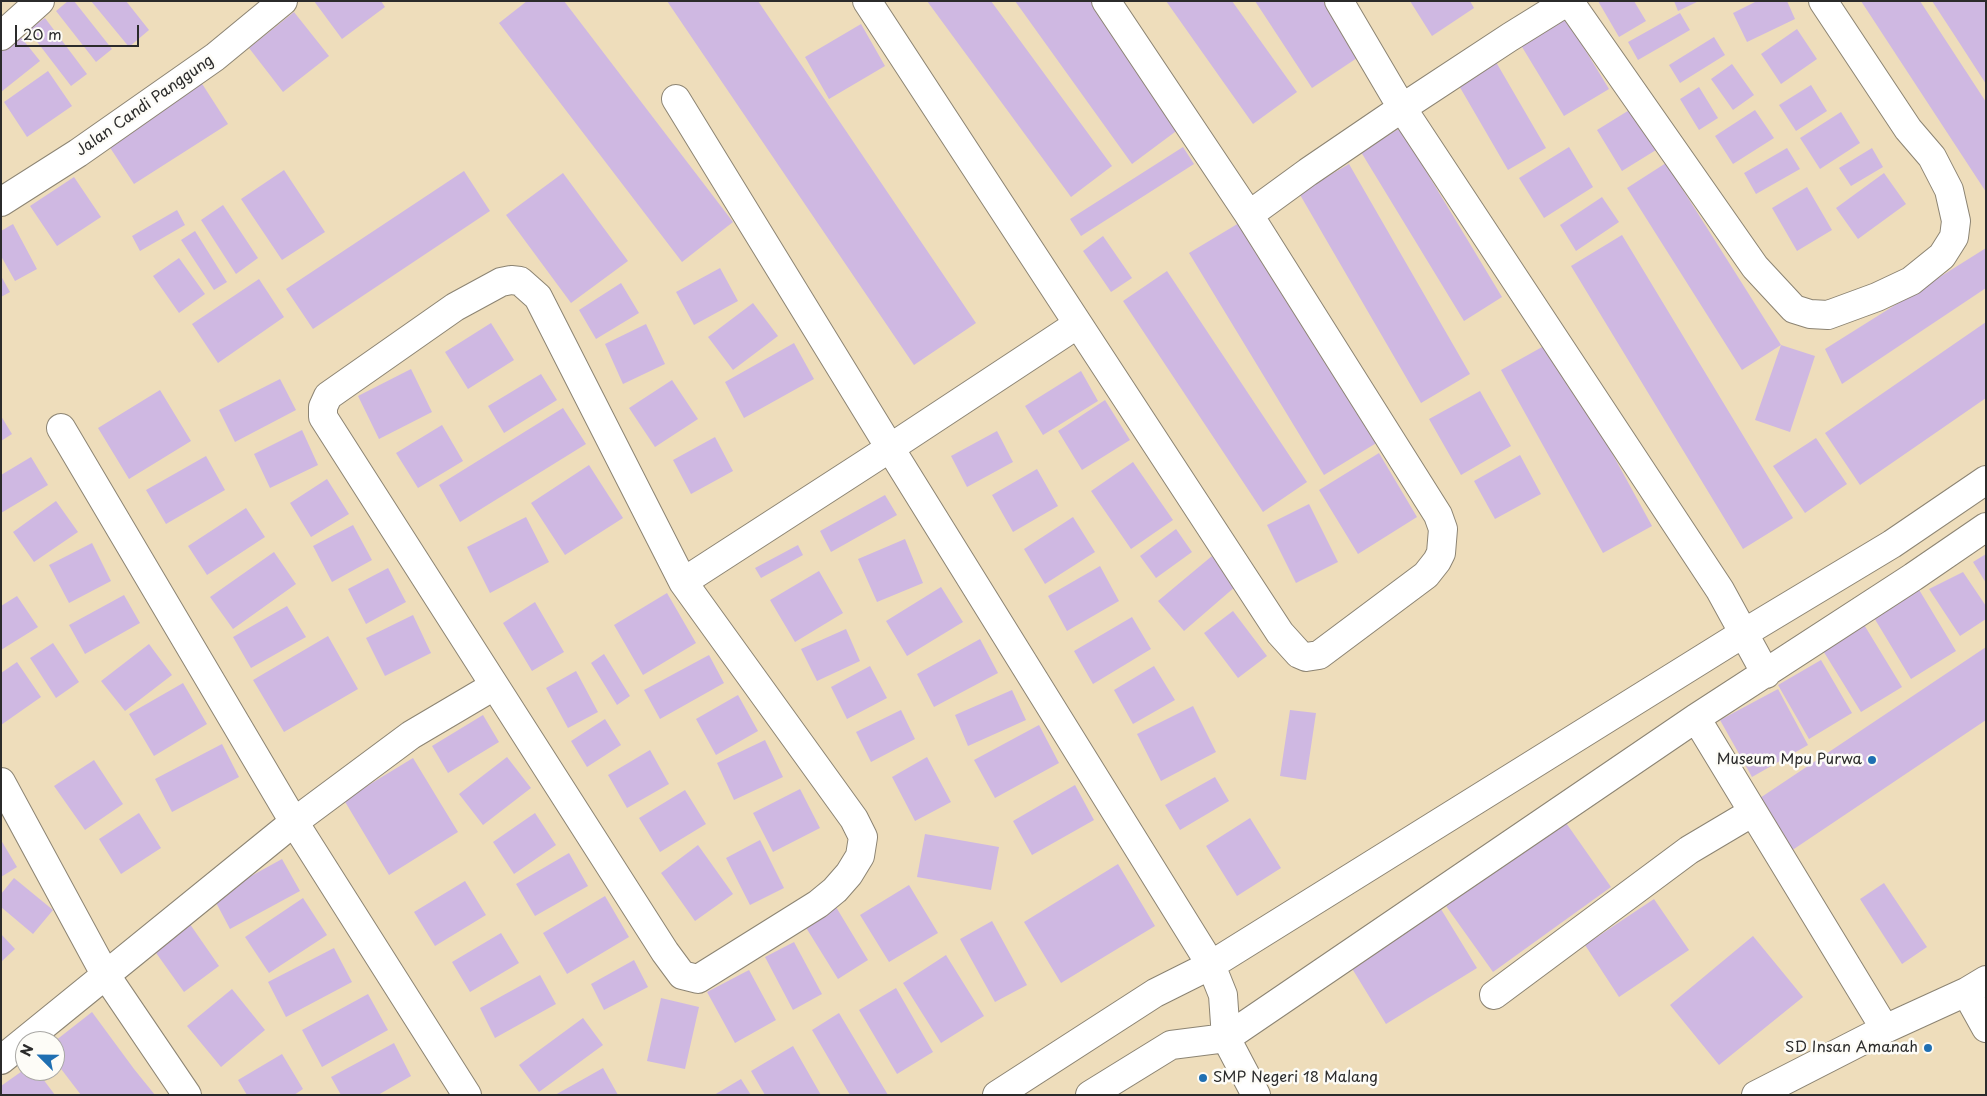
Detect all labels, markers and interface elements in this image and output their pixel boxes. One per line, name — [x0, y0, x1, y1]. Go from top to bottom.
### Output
scale bar — [18, 15, 141, 47]
text: 20 m — [23, 22, 62, 45]
street label: Jalan Candi Panggung — [73, 52, 217, 160]
place label: Museum Mpu Purwa — [1717, 751, 1862, 769]
marker: Museum Mpu Purwa — [1866, 754, 1878, 766]
north arrow — [15, 1031, 65, 1081]
place label: SD Insan Amanah — [1785, 1039, 1918, 1057]
text: N — [15, 1041, 38, 1060]
marker: SD Insan Amanah — [1922, 1042, 1934, 1054]
place label: SMP Negeri 18 Malang — [1213, 1069, 1378, 1087]
marker: SMP Negeri 18 Malang — [1197, 1072, 1209, 1084]

